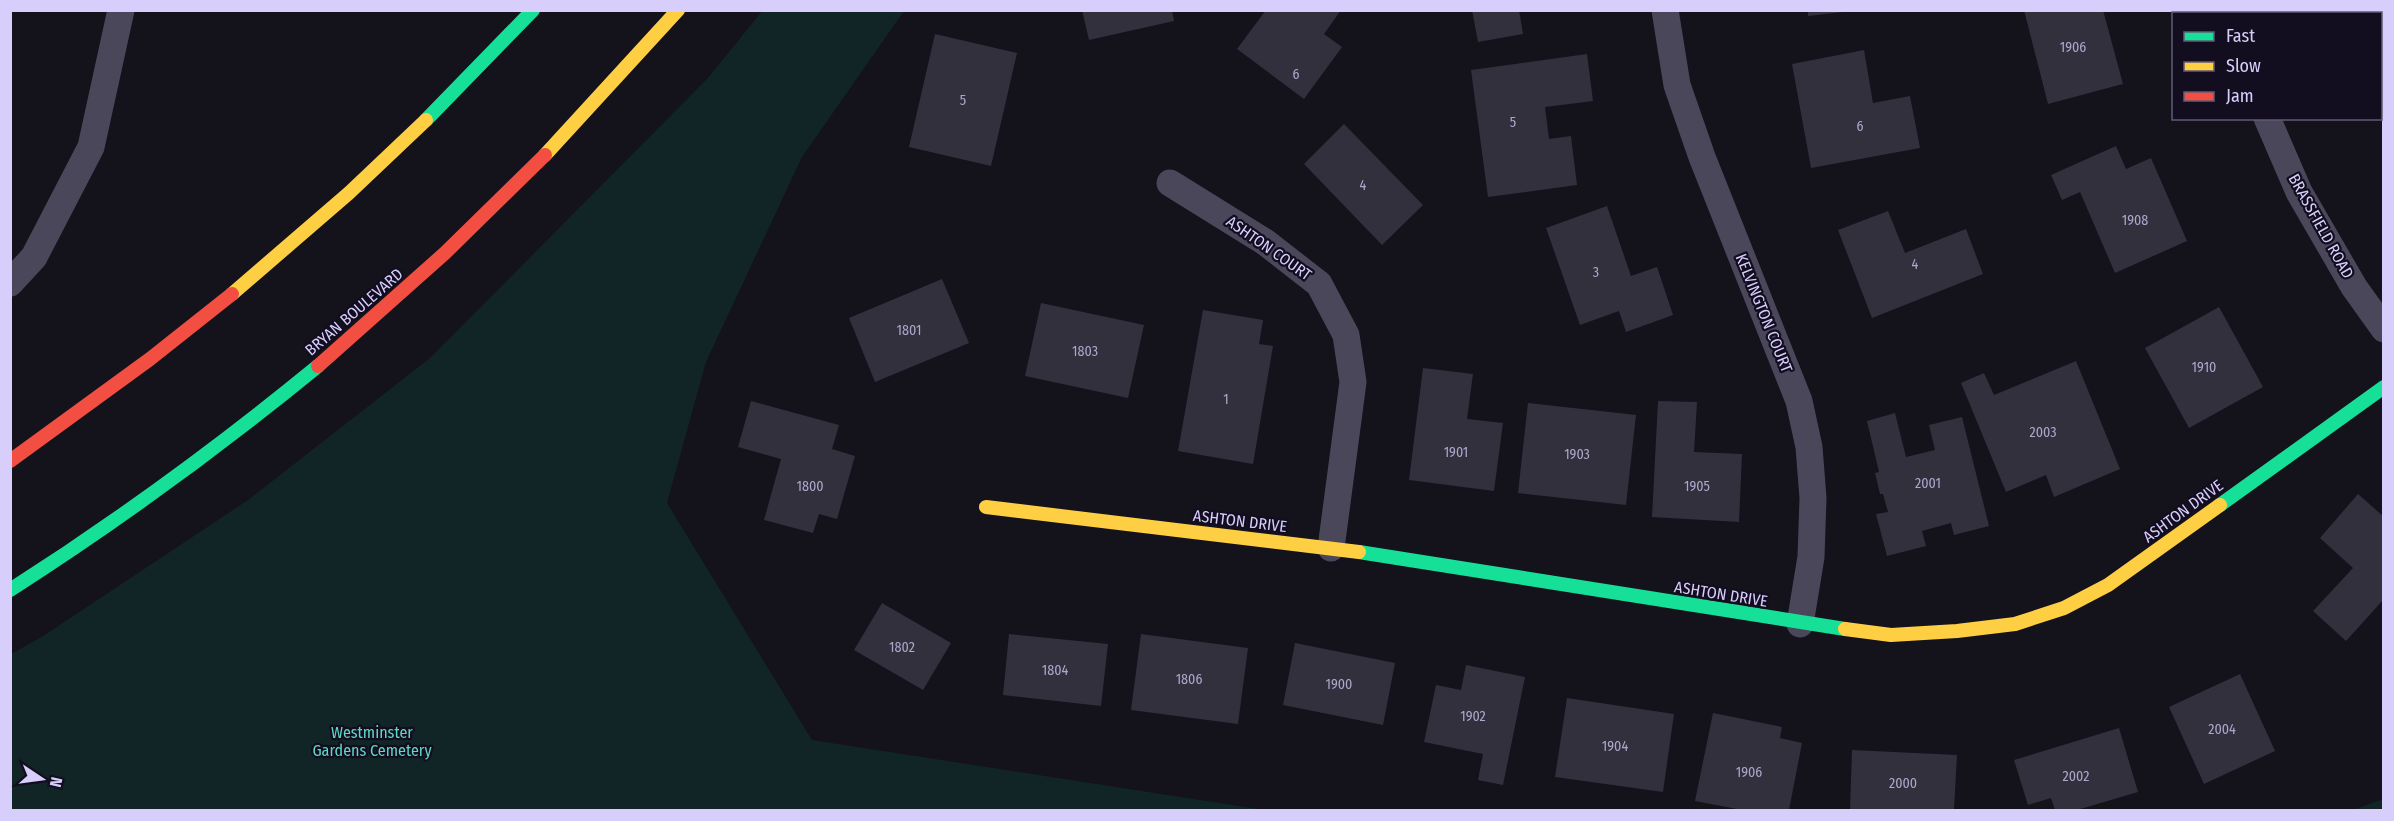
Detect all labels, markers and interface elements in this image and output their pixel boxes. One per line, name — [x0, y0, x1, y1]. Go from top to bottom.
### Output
legend — [2172, 12, 2382, 120]
text: Fast — [2226, 25, 2255, 47]
house number: 1906 — [2060, 39, 2086, 56]
text: Slow — [2226, 55, 2261, 77]
house number: 6 — [1293, 66, 1300, 83]
text: Jam — [2226, 85, 2254, 107]
house number: 5 — [960, 92, 966, 109]
house number: 5 — [1510, 114, 1516, 131]
house number: 6 — [1857, 118, 1864, 135]
street label: BRASSFIELD ROAD — [2284, 170, 2358, 282]
house number: 4 — [1360, 177, 1367, 194]
street label: ASHTON COURT — [1223, 212, 1316, 285]
house number: 1908 — [2122, 212, 2148, 229]
street label: KELVINGTON COURT — [1732, 251, 1797, 376]
house number: 4 — [1912, 256, 1919, 273]
street label: BRYAN BOULEVARD — [301, 264, 407, 360]
house number: 3 — [1593, 264, 1599, 281]
house number: 1801 — [897, 322, 921, 339]
house number: 1803 — [1072, 343, 1098, 360]
house number: 1910 — [2192, 359, 2216, 376]
house number: 1 — [1223, 391, 1229, 408]
house number: 2003 — [2030, 424, 2056, 441]
house number: 1901 — [1444, 444, 1468, 461]
house number: 1903 — [1564, 446, 1590, 463]
house number: 2001 — [1915, 475, 1941, 492]
street label: ASHTON DRIVE — [2139, 476, 2227, 546]
house number: 1800 — [796, 478, 824, 495]
house number: 1905 — [1684, 478, 1710, 495]
street label: ASHTON DRIVE — [1192, 506, 1288, 536]
street label: ASHTON DRIVE — [1673, 577, 1769, 611]
house number: 1802 — [889, 639, 915, 656]
house number: 1804 — [1042, 662, 1068, 679]
house number: 1806 — [1176, 671, 1202, 688]
house number: 1900 — [1326, 676, 1352, 693]
house number: 1902 — [1460, 708, 1486, 725]
house number: 2004 — [2208, 721, 2236, 738]
park label: Westminster Gardens Cemetery — [312, 723, 432, 760]
house number: 1904 — [1602, 738, 1628, 755]
north arrow — [12, 749, 72, 809]
house number: 1906 — [1736, 764, 1762, 781]
house number: 2002 — [2063, 768, 2089, 785]
text: N — [46, 775, 66, 789]
house number: 2000 — [1889, 775, 1917, 792]

